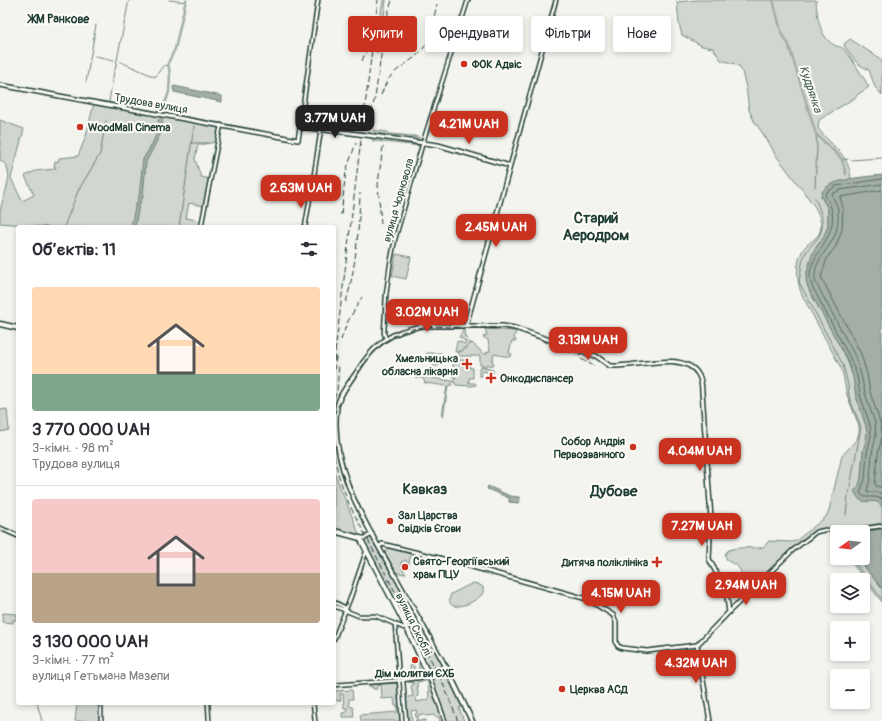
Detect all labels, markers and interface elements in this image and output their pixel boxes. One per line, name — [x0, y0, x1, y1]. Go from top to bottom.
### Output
district label: ЖМ Ранкове — [27, 12, 90, 27]
chip: Купити — [348, 16, 417, 52]
chip: Орендувати — [425, 16, 523, 52]
chip: Фільтри — [531, 16, 605, 52]
chip: Нове — [613, 16, 671, 52]
place label: ФОК Адвіс — [471, 58, 522, 71]
marker: ФОК Адвіс — [459, 59, 469, 69]
water label: Кудрянка — [796, 64, 826, 116]
street label: Трудова вулиця — [113, 91, 189, 116]
pin: 3.77M UAH — [289, 105, 381, 139]
text: 3.77M UAH — [304, 110, 366, 126]
pin: 4.21M UAH — [423, 111, 515, 145]
text: 4.21M UAH — [439, 116, 499, 132]
place label: WoodMall Cinema — [88, 121, 170, 134]
marker: WoodMall Cinema — [75, 122, 85, 132]
street label: вулиця Чорновола — [380, 157, 417, 244]
pin: 2.63M UAH — [255, 175, 347, 209]
text: 2.63M UAH — [270, 180, 332, 196]
district label: Старий Аеродром — [563, 209, 629, 245]
pin: 2.45M UAH — [450, 214, 542, 248]
text: 2.45M UAH — [465, 219, 527, 235]
icon: filters — [298, 238, 320, 260]
text: Об’єктів: 11 — [32, 239, 116, 260]
pin: 3.02M UAH — [381, 299, 473, 333]
text: 3.02M UAH — [395, 304, 459, 320]
icon: home — [140, 313, 212, 385]
pin: 3.13M UAH — [542, 327, 634, 361]
text: 3.13M UAH — [558, 332, 618, 348]
place label: Хмельницька обласна лікарня — [381, 352, 458, 378]
marker: Хмельницька обласна лікарня — [461, 358, 473, 370]
marker: Онкодиспансер — [485, 372, 497, 384]
place label: Онкодиспансер — [500, 372, 574, 385]
text: 3 770 000 UAH — [32, 419, 150, 440]
place label: Собор Андрія Первозванного — [554, 435, 625, 461]
pin: 4.04M UAH — [654, 438, 746, 472]
text: 3-кімн. · 98 m² — [32, 440, 114, 456]
marker: Собор Андрія Первозванного — [628, 442, 638, 452]
text: 4.04M UAH — [668, 443, 732, 459]
text: Трудова вулиця — [32, 456, 120, 472]
district label: Кавказ — [403, 480, 447, 499]
district label: Дубове — [590, 482, 638, 501]
place label: Зал Царства Свідків Єгови — [398, 509, 461, 535]
pin: 7.27M UAH — [656, 513, 748, 547]
marker: Зал Царства Свідків Єгови — [385, 516, 395, 526]
text: 7.27M UAH — [671, 518, 733, 534]
icon: home — [140, 525, 212, 597]
north arrow — [830, 525, 870, 565]
map controls — [830, 525, 870, 709]
place label: Свято-Георгіївський храм ПЦУ — [412, 555, 510, 581]
place label: Дитяча поліклініка — [561, 556, 648, 569]
marker: Дитяча поліклініка — [651, 556, 663, 568]
marker: Свято-Георгіївський храм ПЦУ — [400, 562, 410, 572]
pin: 2.94M UAH — [700, 572, 792, 606]
button: layers — [830, 573, 870, 613]
text: 2.94M UAH — [715, 577, 777, 593]
pin: 4.15M UAH — [575, 580, 667, 614]
text: 4.15M UAH — [591, 585, 651, 601]
street label: вулиця Скоблі — [393, 591, 434, 658]
button: + — [830, 621, 870, 661]
text: 3 130 000 UAH — [32, 631, 148, 652]
pin: 4.32M UAH — [650, 650, 742, 684]
text: 3-кімн. · 77 m² — [32, 652, 114, 668]
marker: Дім молитви ЄХБ — [410, 655, 420, 665]
text: 4.32M UAH — [665, 655, 727, 671]
place label: Дім молитви ЄХБ — [374, 667, 455, 680]
text: вулиця Гетьмана Мазепи — [32, 668, 169, 684]
button: − — [830, 669, 870, 709]
place label: Церква АСД — [570, 683, 628, 696]
marker: Церква АСД — [557, 684, 567, 694]

